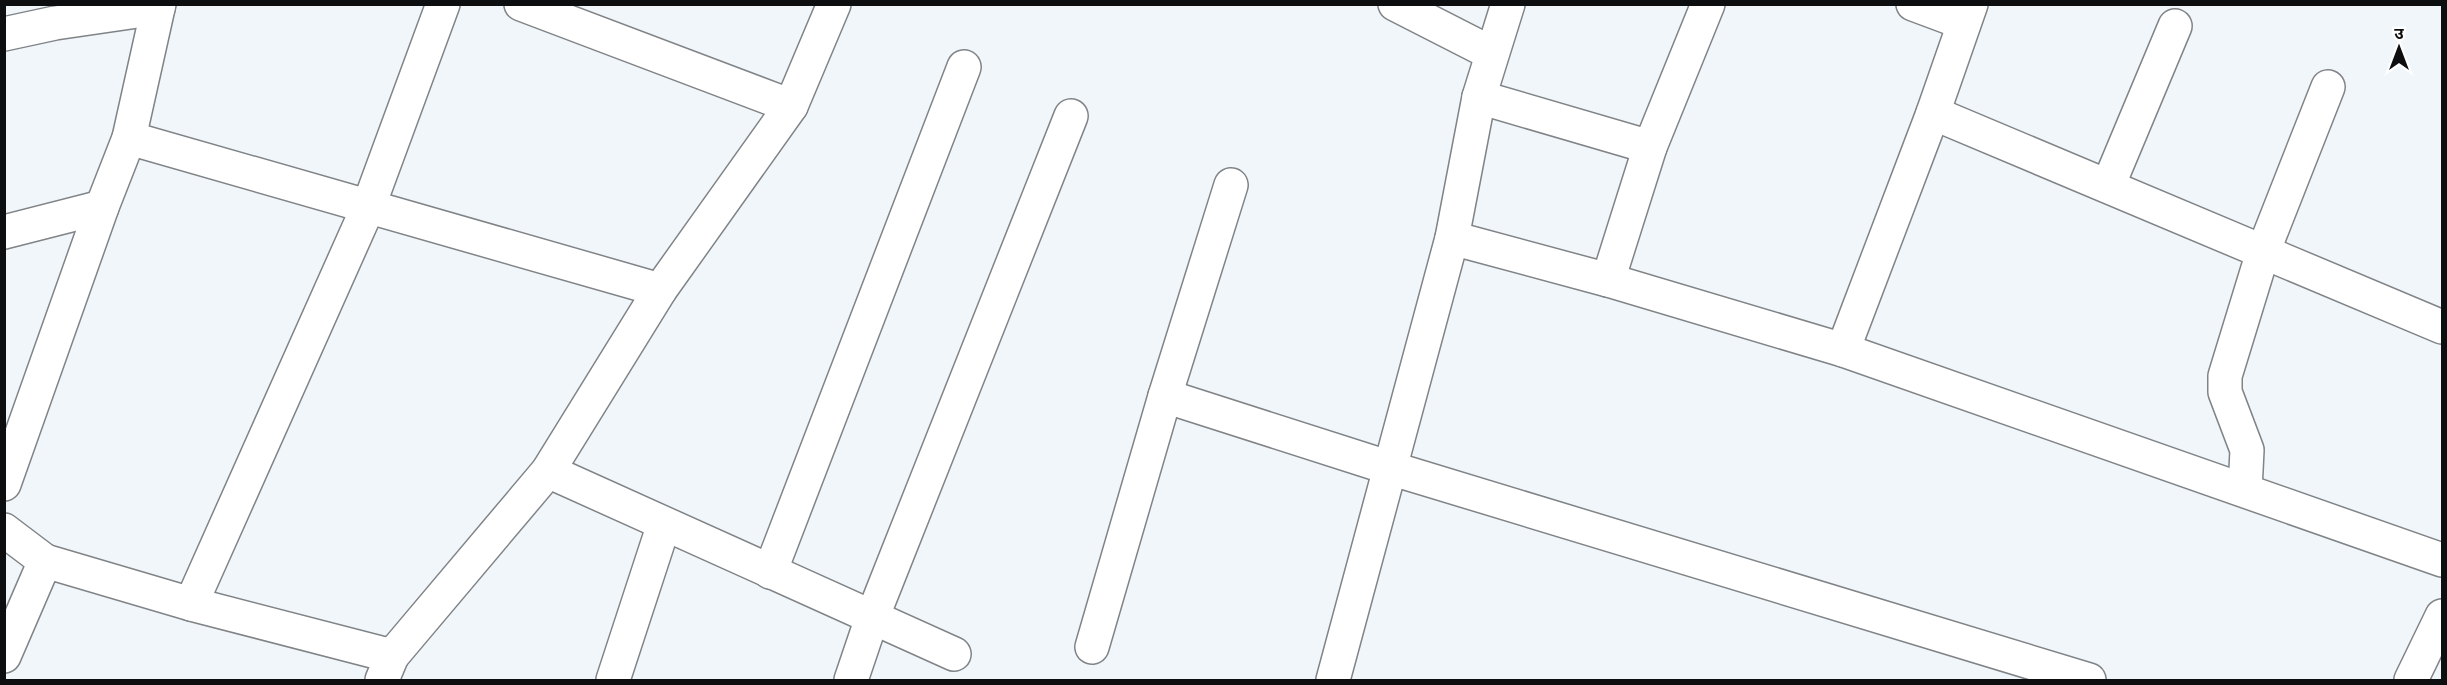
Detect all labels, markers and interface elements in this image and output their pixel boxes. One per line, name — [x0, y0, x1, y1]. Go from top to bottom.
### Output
north arrow — [2369, 18, 2429, 78]
text: उ — [2394, 24, 2404, 43]

